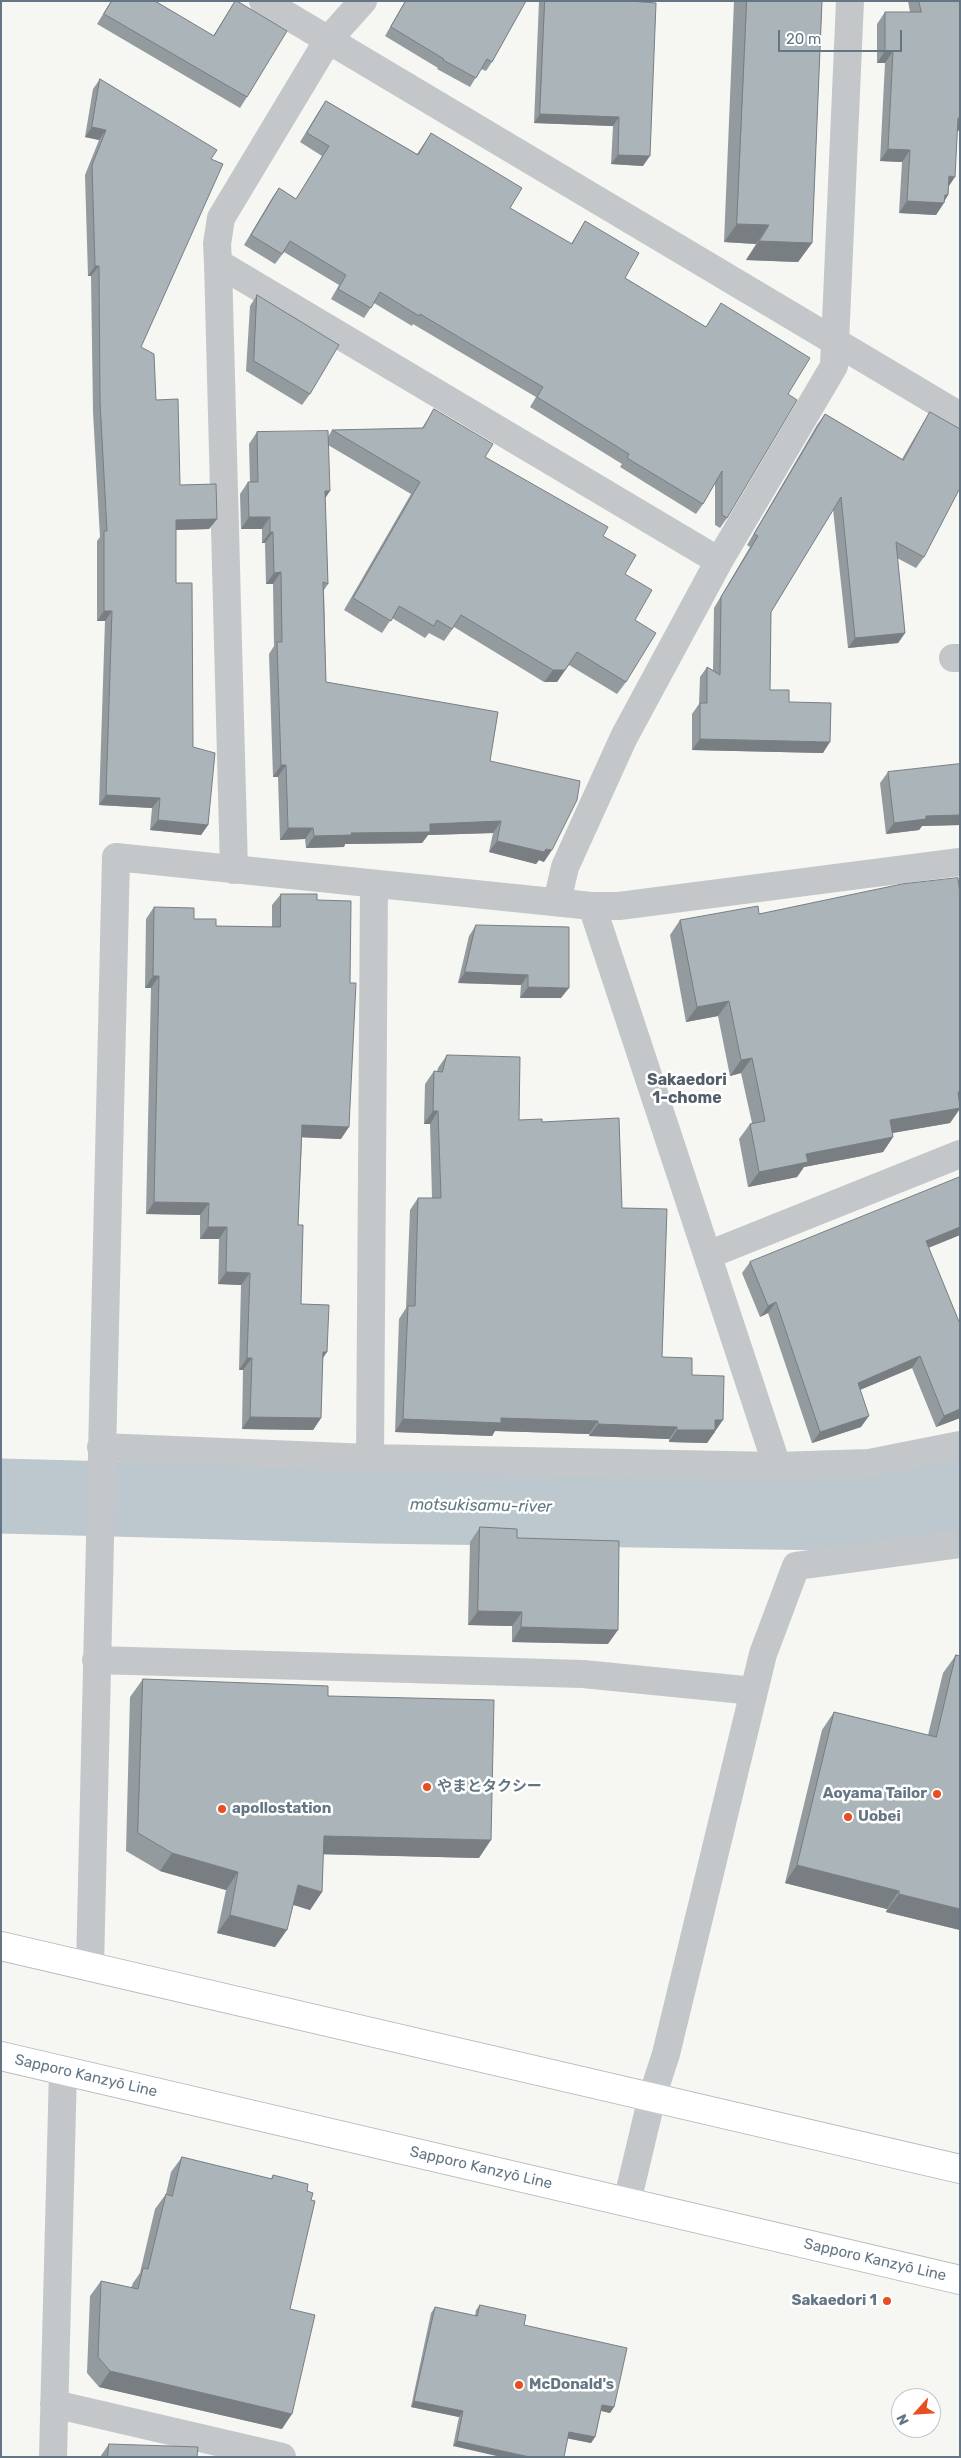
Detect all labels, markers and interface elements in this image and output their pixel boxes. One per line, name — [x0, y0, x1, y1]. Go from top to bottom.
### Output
scale bar — [781, 20, 905, 52]
text: 20 m — [786, 30, 821, 48]
district label: Sakaedori 1-chome — [647, 1070, 727, 1108]
water label: motsukisamu-river — [410, 1495, 552, 1517]
place label: やまとタクシー — [437, 1778, 542, 1796]
marker: やまとタクシー — [421, 1781, 433, 1793]
place label: Aoyama Tailor — [823, 1785, 927, 1803]
marker: Aoyama Tailor — [931, 1788, 943, 1800]
place label: apollostation — [232, 1800, 331, 1818]
marker: apollostation — [216, 1803, 228, 1815]
place label: Uobei — [858, 1808, 901, 1826]
marker: Uobei — [842, 1811, 854, 1823]
street label: Sapporo Kanzyō Line — [13, 2051, 159, 2101]
street label: Sapporo Kanzyō Line — [408, 2143, 554, 2193]
street label: Sapporo Kanzyō Line — [802, 2235, 948, 2285]
place label: Sakaedori 1 — [791, 2292, 877, 2310]
marker: Sakaedori 1 — [881, 2295, 893, 2307]
place label: McDonald's — [529, 2376, 614, 2394]
marker: McDonald's — [513, 2379, 525, 2391]
north arrow — [891, 2388, 941, 2438]
text: N — [893, 2411, 913, 2428]

